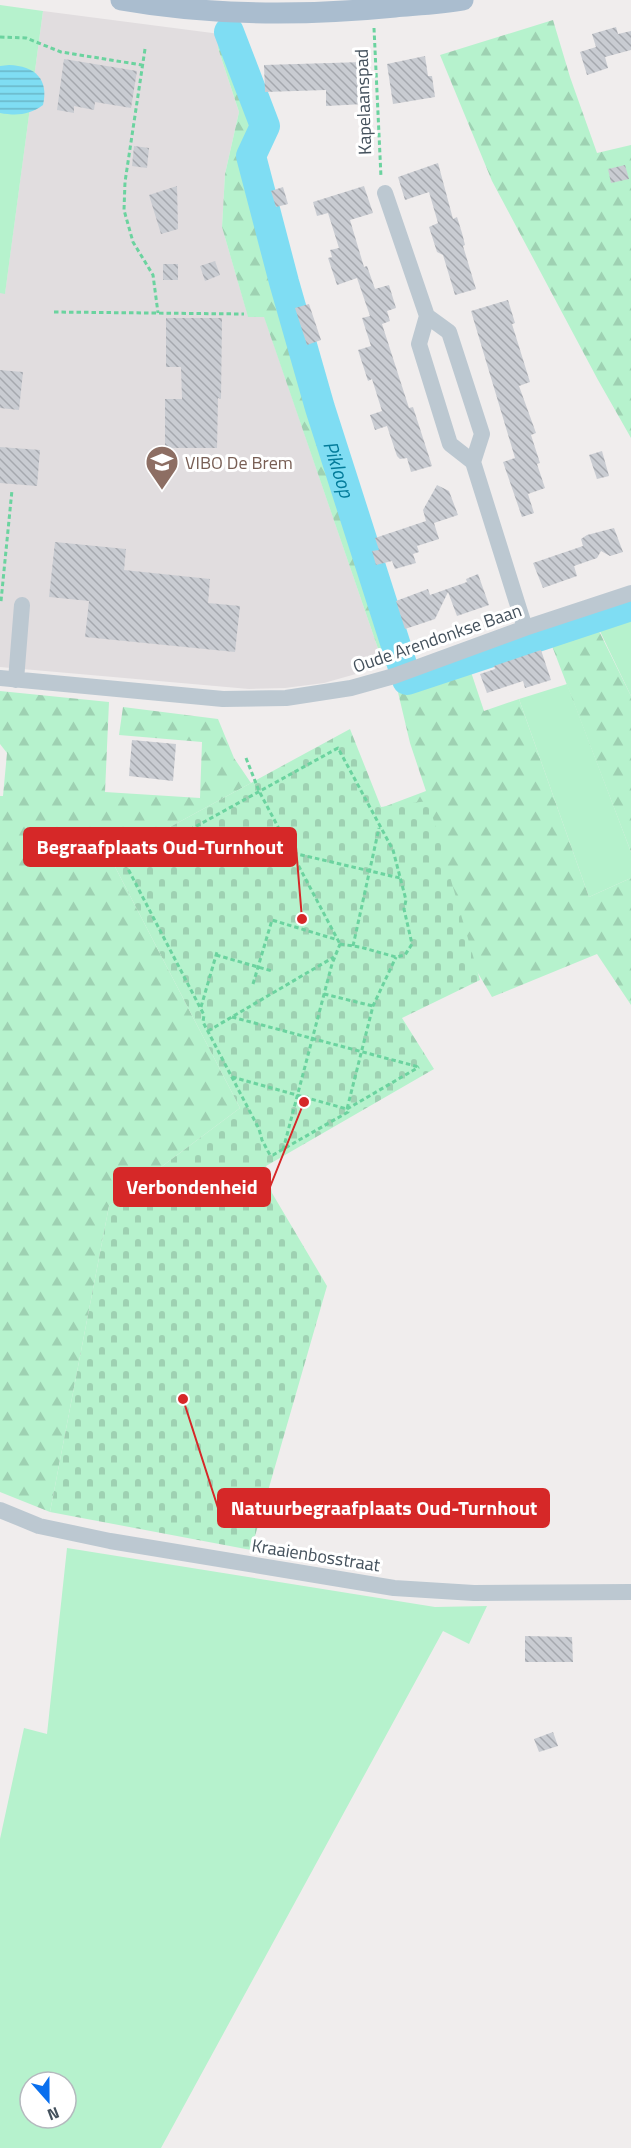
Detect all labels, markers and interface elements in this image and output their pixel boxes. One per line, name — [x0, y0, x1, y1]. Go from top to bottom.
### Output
street label: Kapelaanspad — [348, 49, 378, 155]
water label: Pikloop — [316, 437, 363, 502]
school or university icon: VIBO De Brem — [144, 444, 180, 491]
place label: VIBO De Brem — [185, 449, 293, 476]
street label: Oude Arendonkse Baan — [349, 596, 525, 680]
callout: Begraafplaats Oud-Turnhout — [24, 828, 296, 866]
text: Begraafplaats Oud-Turnhout — [36, 831, 284, 862]
callout: Verbondenheid — [114, 1168, 270, 1206]
text: Verbondenheid — [126, 1171, 258, 1202]
callout: Natuurbegraafplaats Oud-Turnhout — [218, 1489, 549, 1527]
text: Natuurbegraafplaats Oud-Turnhout — [231, 1492, 537, 1523]
street label: Kraaienbosstraat — [250, 1532, 383, 1579]
north arrow — [18, 2070, 78, 2130]
text: N — [44, 2101, 63, 2127]

